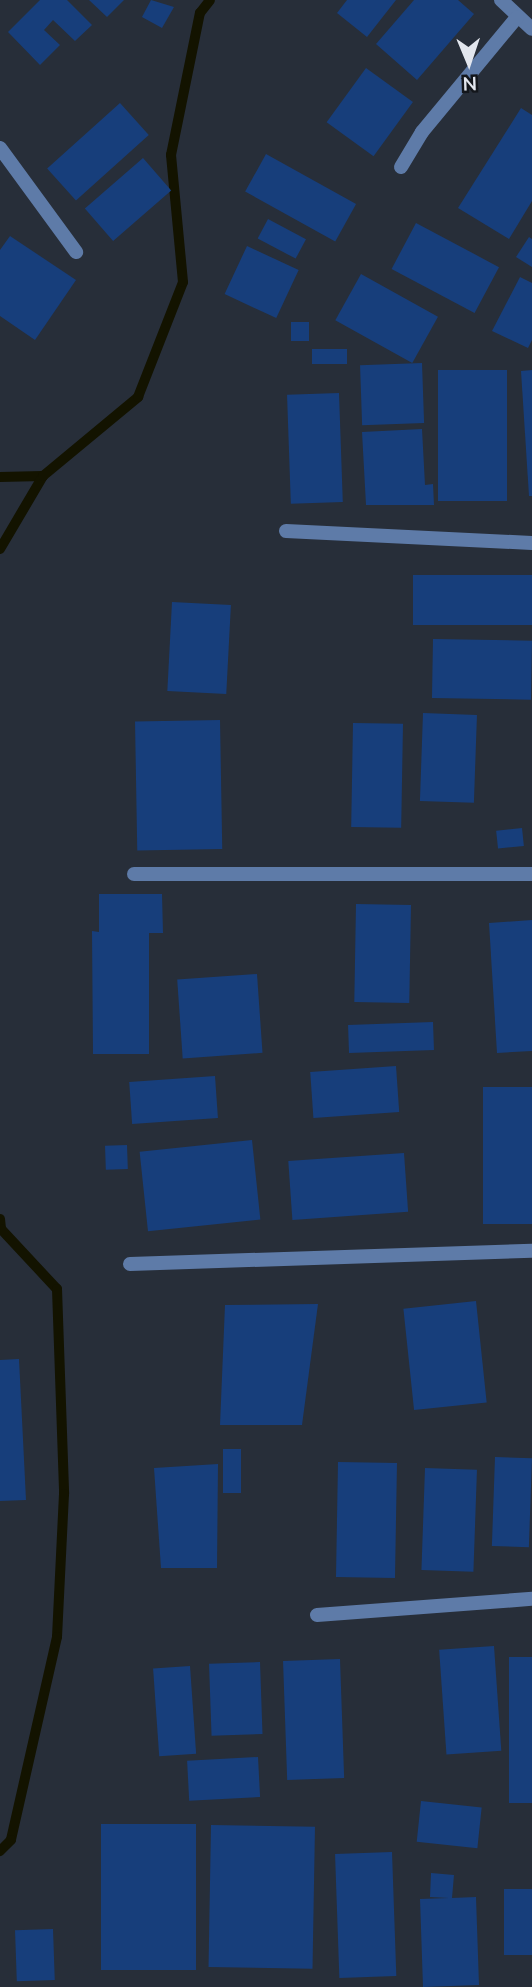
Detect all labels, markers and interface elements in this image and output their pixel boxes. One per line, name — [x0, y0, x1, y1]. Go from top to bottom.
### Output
north arrow — [434, 28, 504, 98]
text: N — [462, 72, 477, 96]

